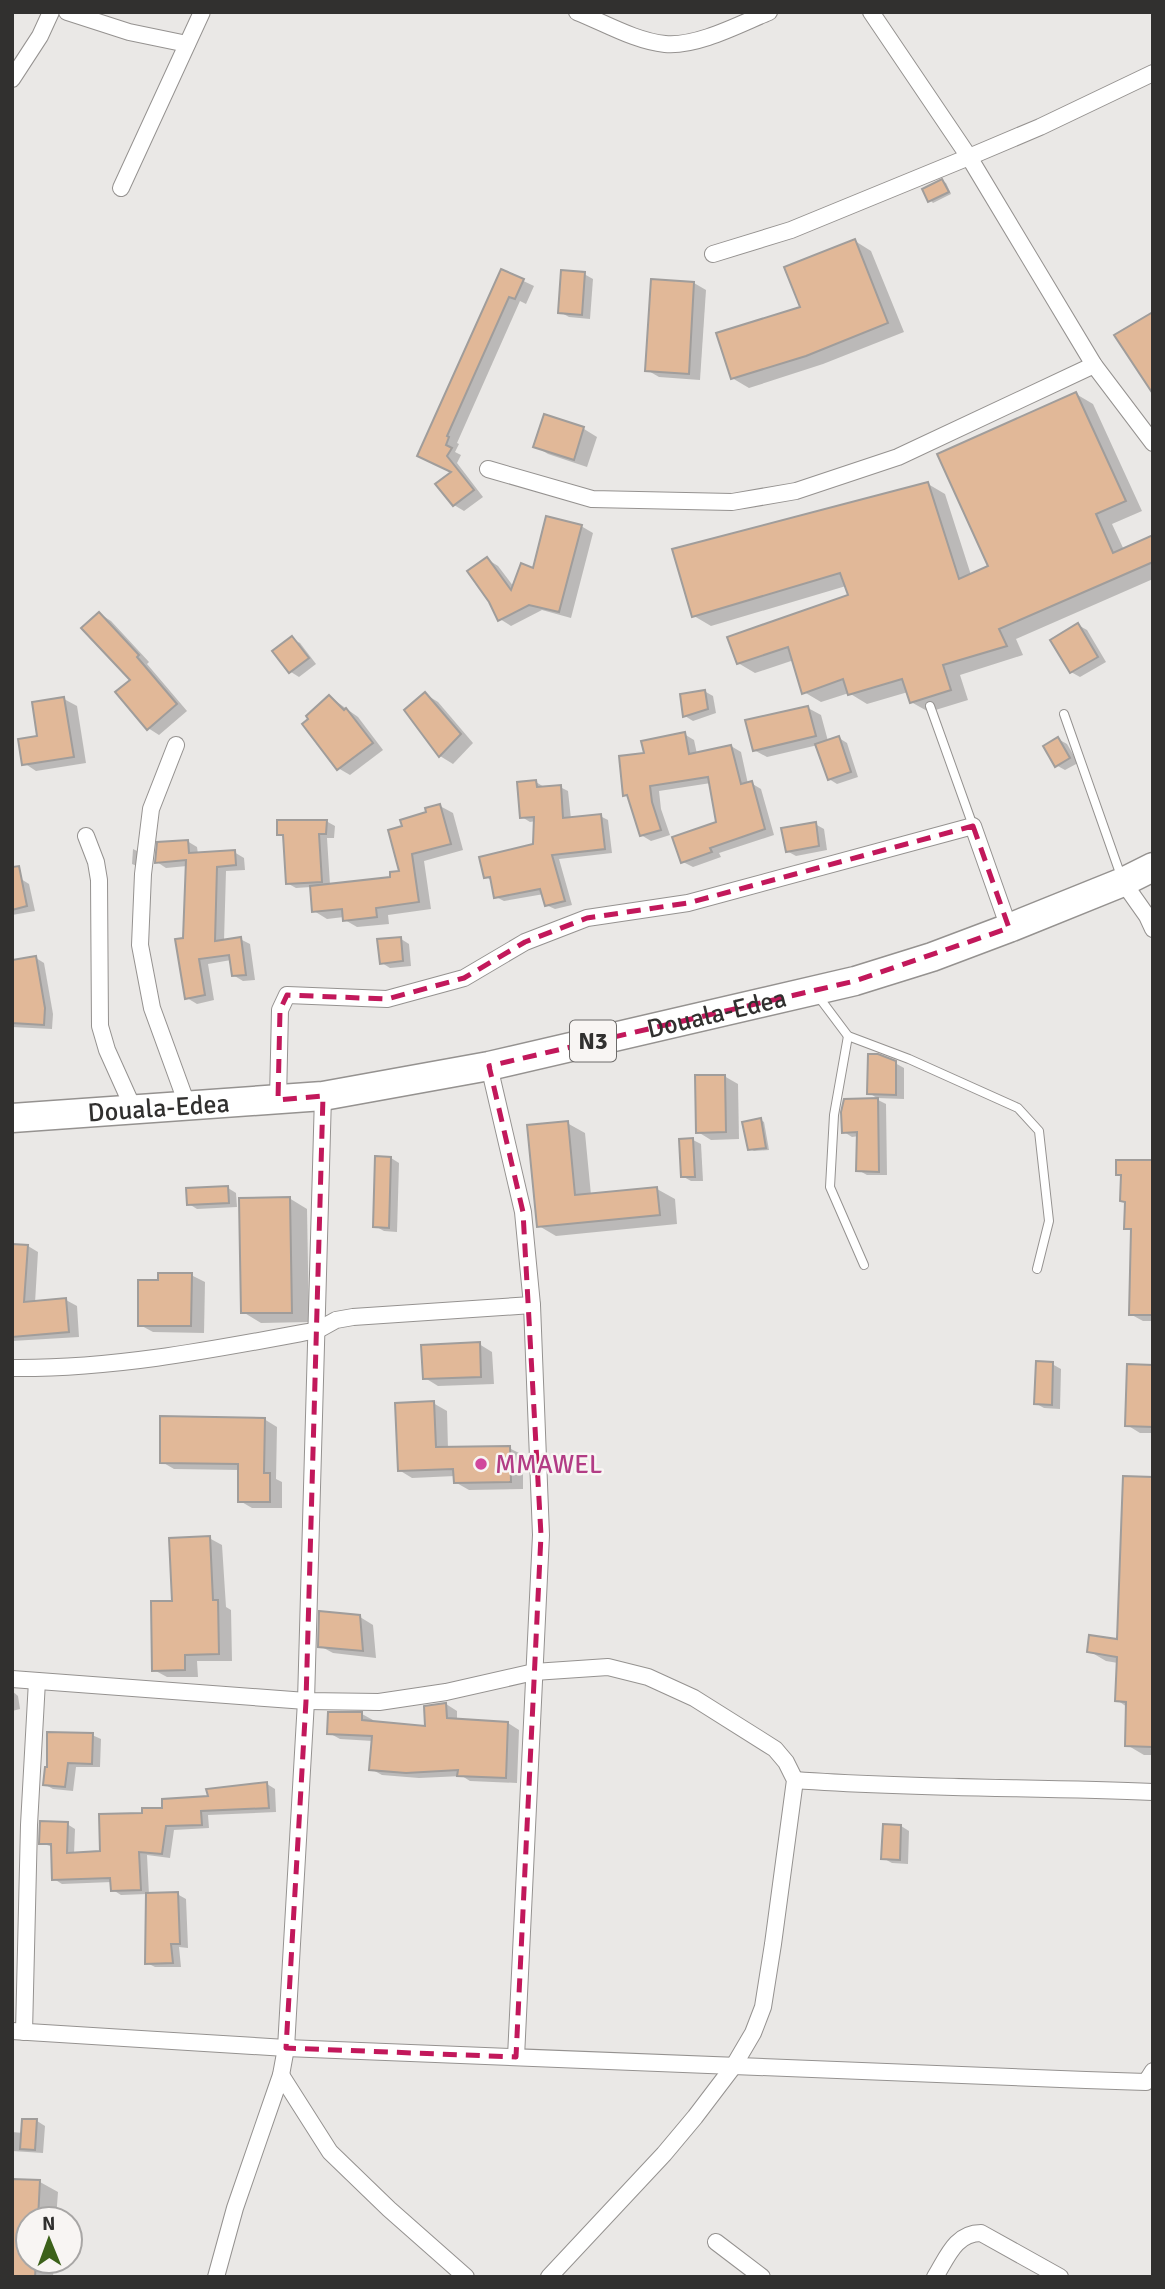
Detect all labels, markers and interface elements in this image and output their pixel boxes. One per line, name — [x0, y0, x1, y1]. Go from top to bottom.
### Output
street label: Douala-Edea — [644, 982, 790, 1046]
road number: N3 — [570, 1021, 616, 1062]
street label: Douala-Edea — [87, 1088, 231, 1130]
place label: MMAWEL — [495, 1449, 602, 1481]
marker: MMAWEL — [473, 1456, 489, 1472]
north arrow — [14, 2205, 84, 2275]
text: N — [42, 2212, 56, 2236]

